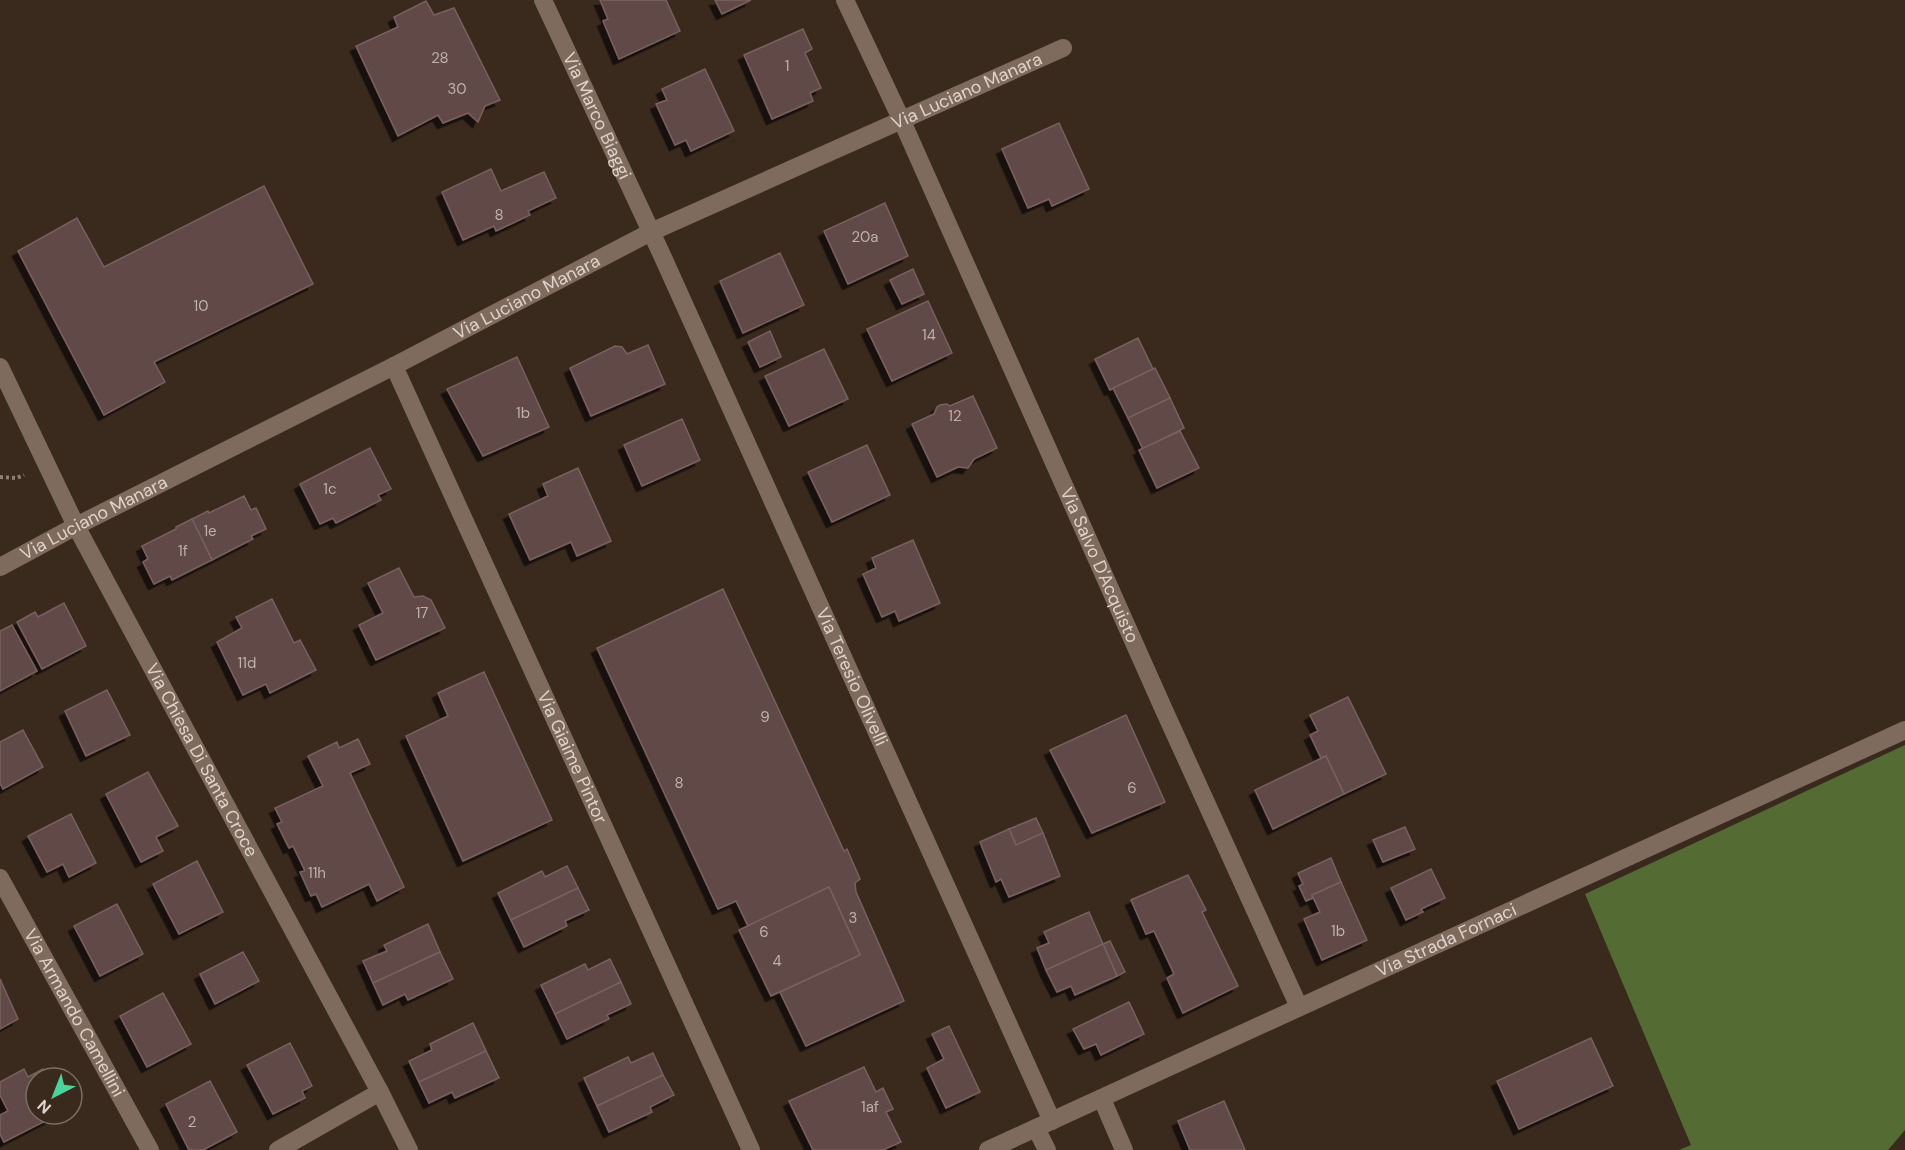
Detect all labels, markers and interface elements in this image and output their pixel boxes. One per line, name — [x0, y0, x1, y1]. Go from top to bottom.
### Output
street label: Via Luciano Manara — [888, 47, 1046, 135]
house number: 28 — [431, 48, 449, 68]
street label: Via Marco Biaggi — [557, 49, 637, 183]
house number: 1 — [785, 56, 789, 76]
house number: 30 — [447, 79, 467, 99]
house number: 8 — [494, 205, 504, 225]
house number: 20a — [852, 227, 878, 247]
street label: Via Luciano Manara — [449, 249, 604, 345]
house number: 10 — [194, 296, 208, 316]
house number: 14 — [922, 325, 936, 345]
house number: 1b — [516, 403, 530, 423]
house number: 12 — [948, 406, 962, 426]
street label: Via Luciano Manara — [16, 470, 172, 566]
house number: 1c — [323, 479, 337, 499]
street label: Via Salvo D'Acquisto — [1055, 484, 1145, 647]
house number: 1e — [203, 521, 217, 541]
house number: 1f — [178, 541, 188, 561]
house number: 17 — [416, 603, 428, 623]
street label: Via Teresio Olivelli — [810, 604, 893, 750]
house number: 11d — [238, 653, 256, 673]
street label: Via Chiesa Di Santa Croce — [140, 659, 264, 861]
street label: Via Giaime Pintor — [532, 687, 613, 828]
house number: 9 — [760, 707, 770, 727]
house number: 8 — [674, 773, 684, 793]
house number: 6 — [1127, 778, 1137, 798]
house number: 11h — [308, 863, 326, 883]
street label: Via Strada Fornaci — [1372, 898, 1520, 983]
house number: 3 — [849, 908, 857, 928]
house number: 1b — [1331, 921, 1345, 941]
house number: 6 — [759, 922, 769, 942]
street label: Via Armando Camellini — [18, 924, 130, 1101]
house number: 4 — [772, 951, 782, 971]
north arrow — [24, 1066, 84, 1126]
text: N — [33, 1095, 56, 1118]
house number: 1af — [861, 1097, 879, 1117]
house number: 2 — [188, 1112, 196, 1132]

